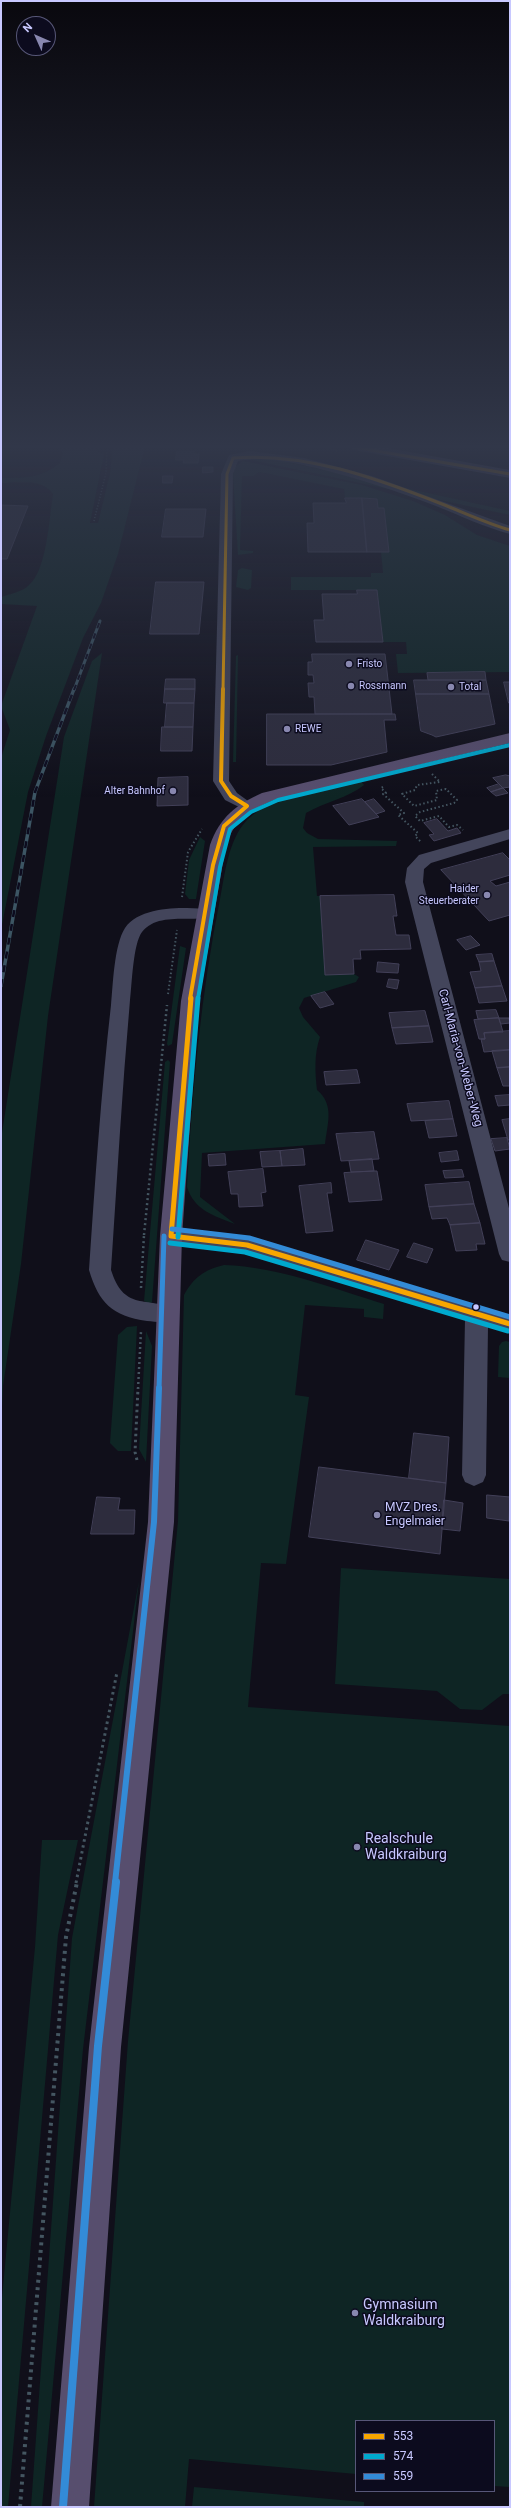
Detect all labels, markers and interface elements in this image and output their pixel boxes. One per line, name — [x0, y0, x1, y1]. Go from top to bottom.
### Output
north arrow — [16, 16, 56, 56]
text: N — [21, 21, 35, 35]
place label: Fristo — [357, 658, 382, 670]
marker: Fristo — [344, 659, 354, 669]
place label: Rossmann — [359, 680, 406, 692]
marker: Rossmann — [346, 681, 356, 691]
place label: Total — [459, 681, 481, 693]
marker: Total — [446, 682, 456, 692]
place label: REWE — [295, 723, 321, 735]
marker: REWE — [282, 724, 292, 734]
place label: Alter Bahnhof — [104, 785, 165, 797]
marker: Alter Bahnhof — [168, 786, 178, 796]
place label: Haider Steuerberater — [419, 883, 479, 906]
marker: Haider Steuerberater — [482, 890, 492, 900]
street label: Carl-Maria-von-Weber-Weg — [435, 988, 485, 1128]
unlabelled marker — [471, 1302, 481, 1312]
place label: MVZ Dres. Engelmaier — [385, 1501, 445, 1529]
marker: MVZ Dres. Engelmaier — [372, 1510, 382, 1520]
place label: Realschule Waldkraiburg — [365, 1831, 447, 1864]
marker: Realschule Waldkraiburg — [352, 1842, 362, 1852]
place label: Gymnasium Waldkraiburg — [363, 2297, 445, 2330]
marker: Gymnasium Waldkraiburg — [350, 2308, 360, 2318]
legend — [355, 2420, 495, 2492]
text: 553 — [393, 2429, 413, 2443]
text: 574 — [393, 2449, 413, 2463]
text: 559 — [393, 2469, 413, 2483]

